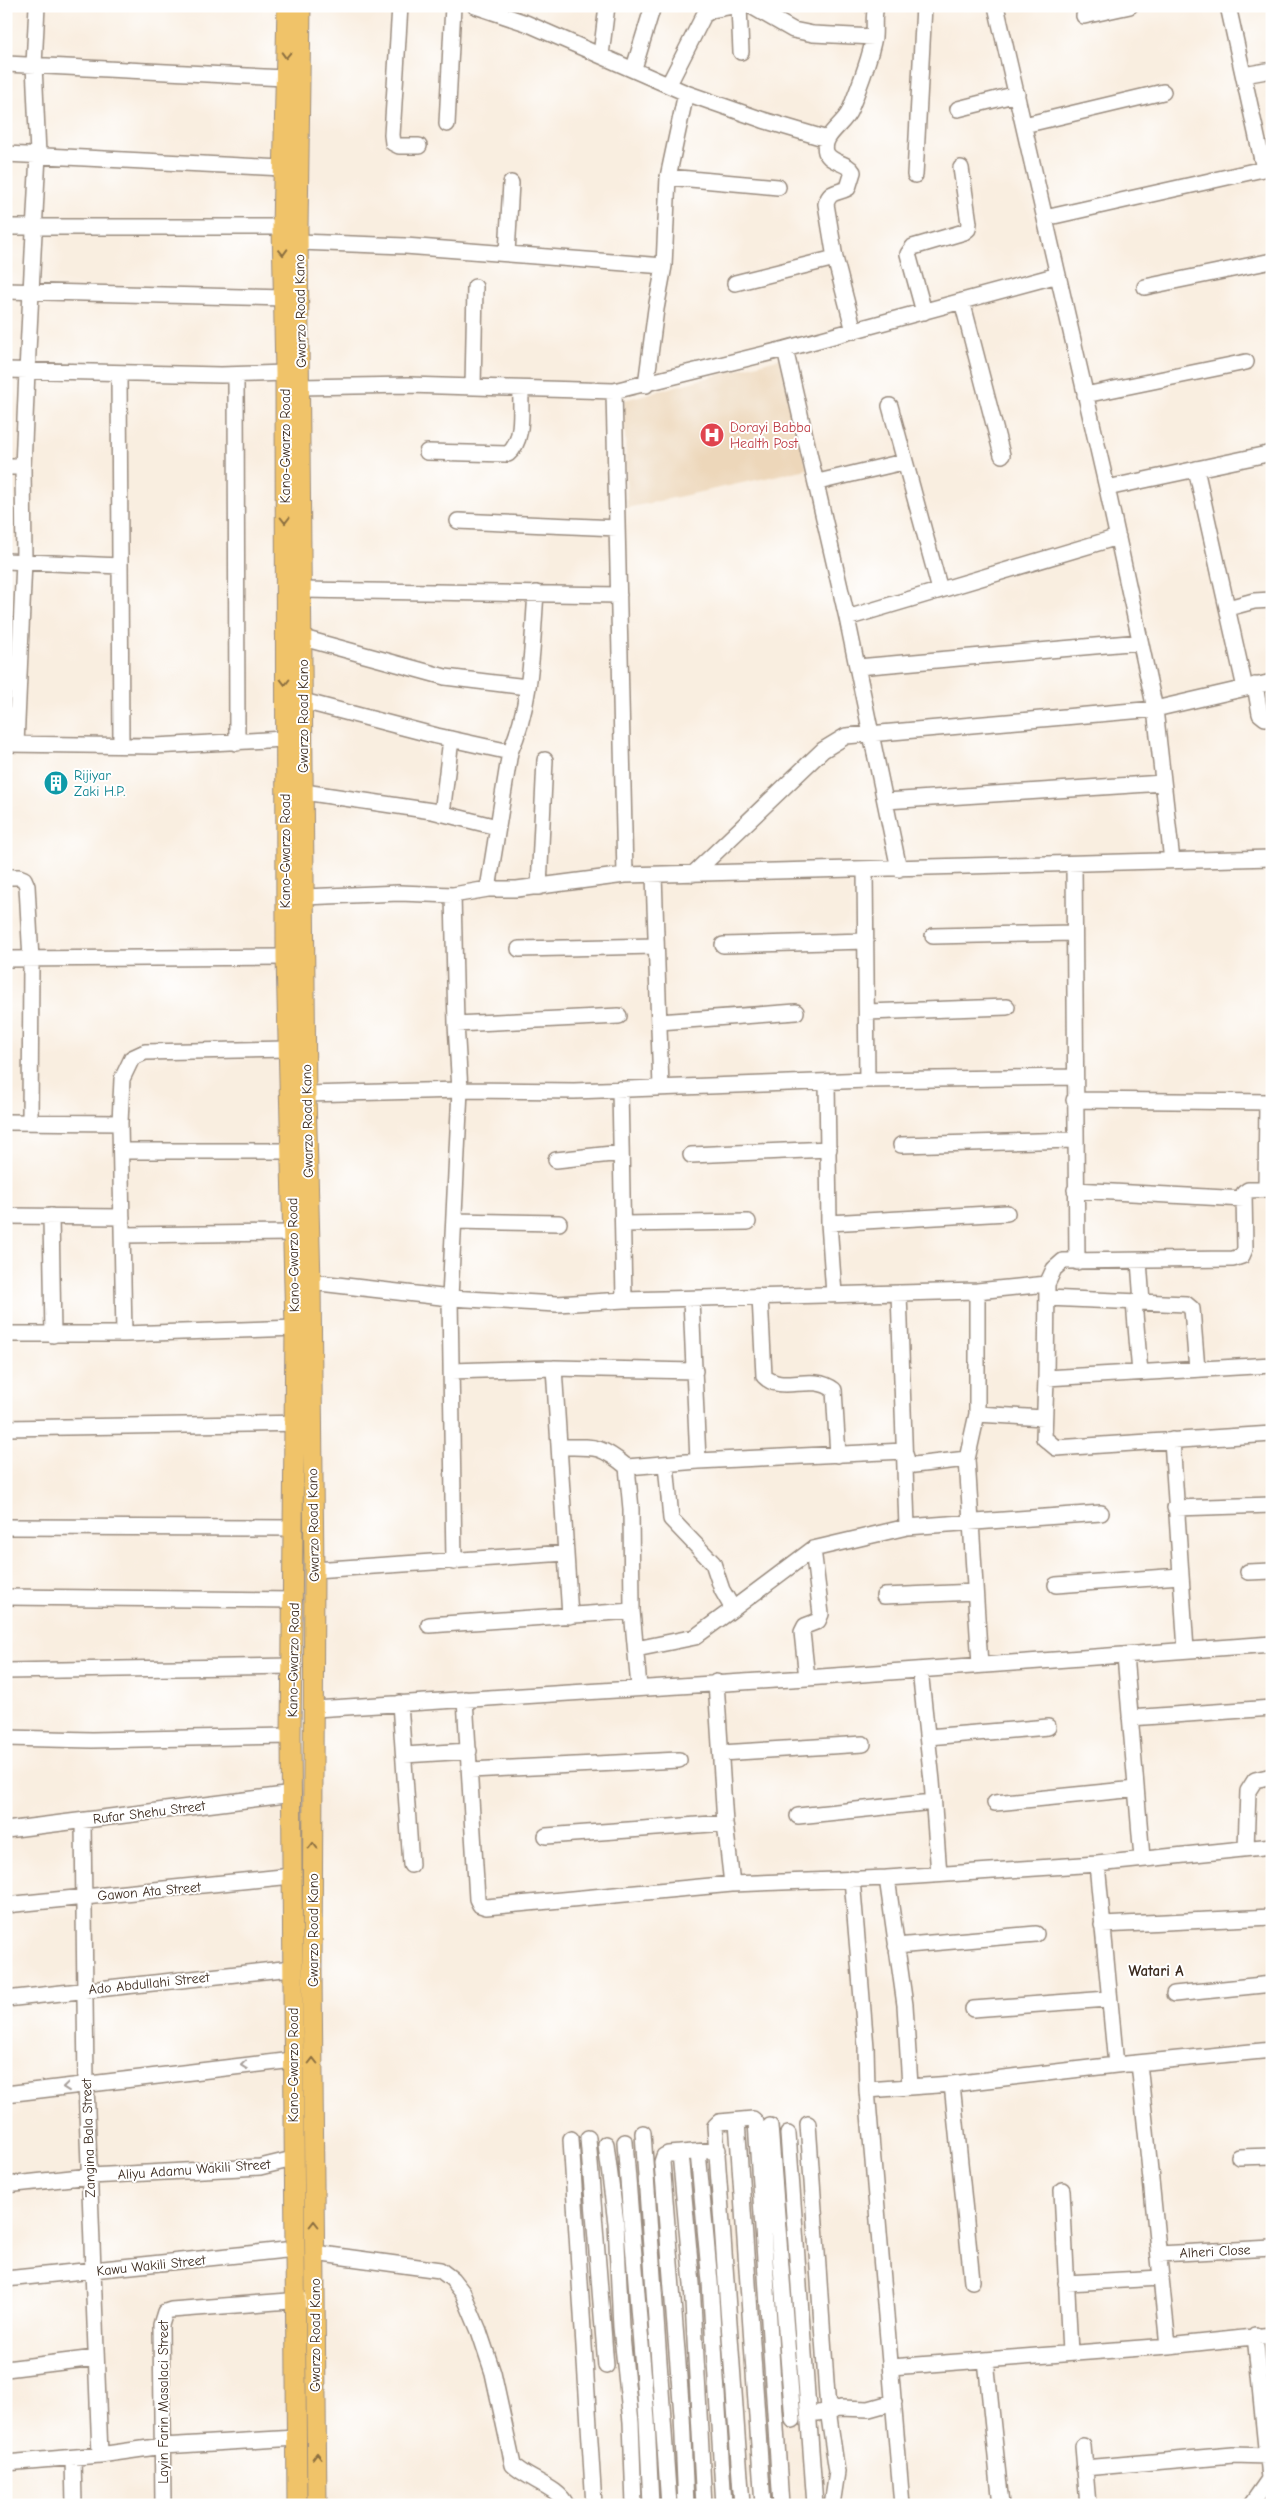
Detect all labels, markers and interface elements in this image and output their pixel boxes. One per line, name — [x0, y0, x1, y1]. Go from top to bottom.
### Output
one-way arrow — [281, 52, 291, 59]
one-way arrow — [277, 249, 288, 257]
street label: Gwarzo Road Kano — [291, 254, 310, 368]
street label: Kano-Gwarzo Road — [277, 389, 294, 503]
place label: Dorayi Babba Health Post — [730, 419, 811, 452]
hospital icon: Dorayi Babba Health Post — [699, 422, 725, 448]
one-way arrow — [280, 516, 290, 524]
street label: Gwarzo Road Kano — [295, 659, 312, 773]
one-way arrow — [280, 679, 290, 687]
place label: Rijiyar Zaki H.P. — [74, 767, 125, 800]
building icon: Rijiyar Zaki H.P. — [43, 770, 69, 796]
street label: Kano-Gwarzo Road — [277, 794, 294, 908]
street label: Gwarzo Road Kano — [298, 1064, 317, 1178]
street label: Kano-Gwarzo Road — [284, 1197, 303, 1313]
street label: Gwarzo Road Kano — [304, 1468, 323, 1582]
street label: Kano-Gwarzo Road — [284, 1602, 303, 1718]
street label: Rufar Shehu Street — [92, 1797, 207, 1828]
one-way arrow — [308, 1842, 318, 1850]
street label: Gwarzo Road Kano — [305, 1873, 322, 1987]
street label: Gawon Ata Street — [97, 1878, 203, 1904]
district label: Watari A — [1128, 1962, 1184, 1980]
street label: Ado Abdullahi Street — [88, 1969, 211, 1998]
street label: Kano-Gwarzo Road — [285, 2008, 302, 2122]
one-way arrow — [308, 2057, 318, 2064]
one-way arrow — [240, 2059, 248, 2070]
street label: Zangina Bala Street — [78, 2077, 99, 2198]
one-way arrow — [61, 2081, 69, 2092]
street label: Aliyu Adamu Wakili Street — [117, 2156, 272, 2183]
one-way arrow — [309, 2219, 320, 2227]
street label: Alheri Close — [1179, 2241, 1251, 2262]
street label: Kawu Wakili Street — [96, 2251, 207, 2280]
street label: Gwarzo Road Kano — [307, 2278, 324, 2392]
street label: Layin Farin Masalaci Street — [155, 2319, 172, 2484]
one-way arrow — [311, 2452, 322, 2460]

